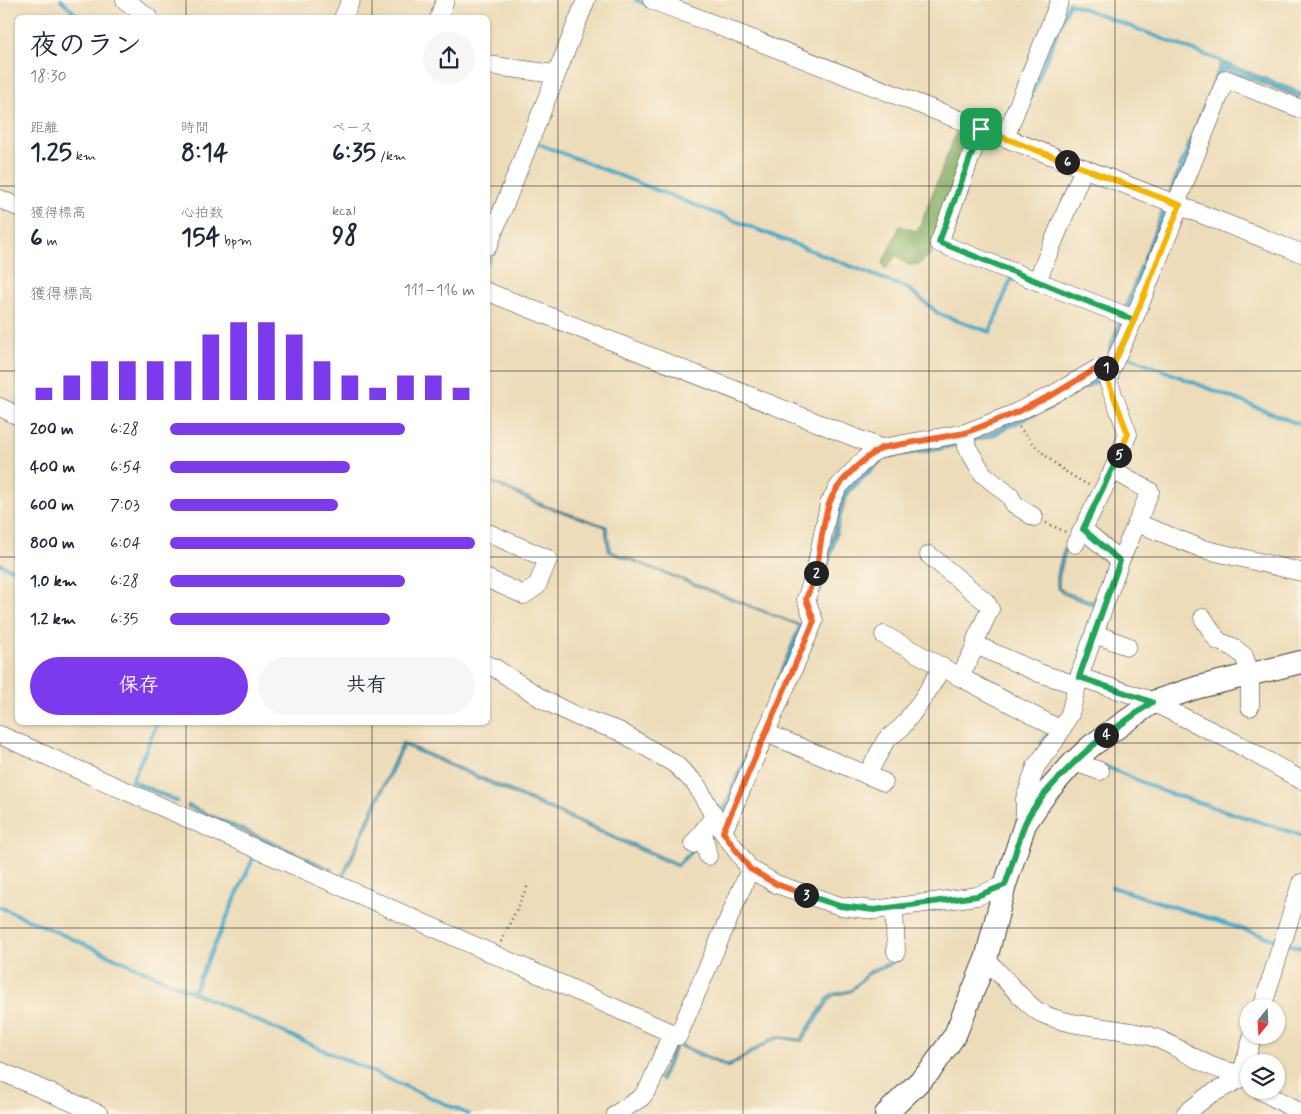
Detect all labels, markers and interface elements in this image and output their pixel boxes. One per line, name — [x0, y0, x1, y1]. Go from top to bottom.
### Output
text: 夜のラン — [30, 28, 142, 65]
button: share — [423, 32, 475, 84]
text: 18:30 — [30, 66, 67, 87]
pin — [960, 108, 1002, 150]
icon: arrive — [967, 115, 995, 143]
text: 距離 — [30, 119, 58, 137]
text: 時間 — [181, 119, 209, 137]
text: ペース — [332, 119, 373, 137]
text: 1.25 — [30, 137, 72, 170]
text: 8:14 — [181, 137, 228, 170]
text: 6:35 — [332, 137, 376, 170]
text: km — [72, 147, 96, 165]
text: /km — [376, 147, 406, 165]
pin: 6 — [1054, 150, 1080, 174]
text: 6 — [1064, 153, 1071, 171]
text: kcal — [332, 202, 356, 220]
text: 獲得標高 — [30, 204, 86, 222]
text: 心拍数 — [181, 204, 223, 222]
text: 98 — [332, 220, 358, 253]
text: 6 — [30, 222, 43, 255]
text: 154 — [181, 222, 220, 255]
text: m — [43, 232, 58, 250]
text: bpm — [220, 232, 252, 250]
text: 111–116 m — [404, 280, 475, 301]
text: 獲得標高 — [30, 284, 94, 305]
pin: 1 — [1094, 356, 1118, 380]
text: 1 — [1103, 359, 1110, 377]
text: 200 m — [30, 419, 74, 440]
text: 6:28 — [110, 419, 139, 440]
pin: 5 — [1106, 442, 1132, 468]
text: 5 — [1115, 446, 1124, 464]
text: 400 m — [30, 457, 75, 478]
text: 6:54 — [110, 457, 142, 478]
text: 600 m — [30, 495, 74, 516]
text: 7:03 — [110, 495, 140, 516]
text: 800 m — [30, 533, 75, 554]
text: 6:04 — [110, 533, 141, 554]
pin: 2 — [804, 560, 828, 586]
text: 2 — [813, 564, 820, 582]
text: 1.0 km — [30, 571, 77, 592]
text: 6:28 — [110, 571, 139, 592]
text: 1.2 km — [30, 609, 76, 630]
text: 6:35 — [110, 609, 138, 630]
button: 保存 — [30, 657, 248, 715]
button: 共有 — [258, 657, 475, 715]
pin: 4 — [1094, 722, 1118, 748]
text: 4 — [1102, 726, 1111, 744]
pin: 3 — [794, 882, 818, 908]
text: 3 — [803, 886, 810, 904]
north arrow — [1240, 999, 1285, 1044]
map controls — [1240, 999, 1285, 1099]
button: layers — [1240, 1054, 1285, 1099]

